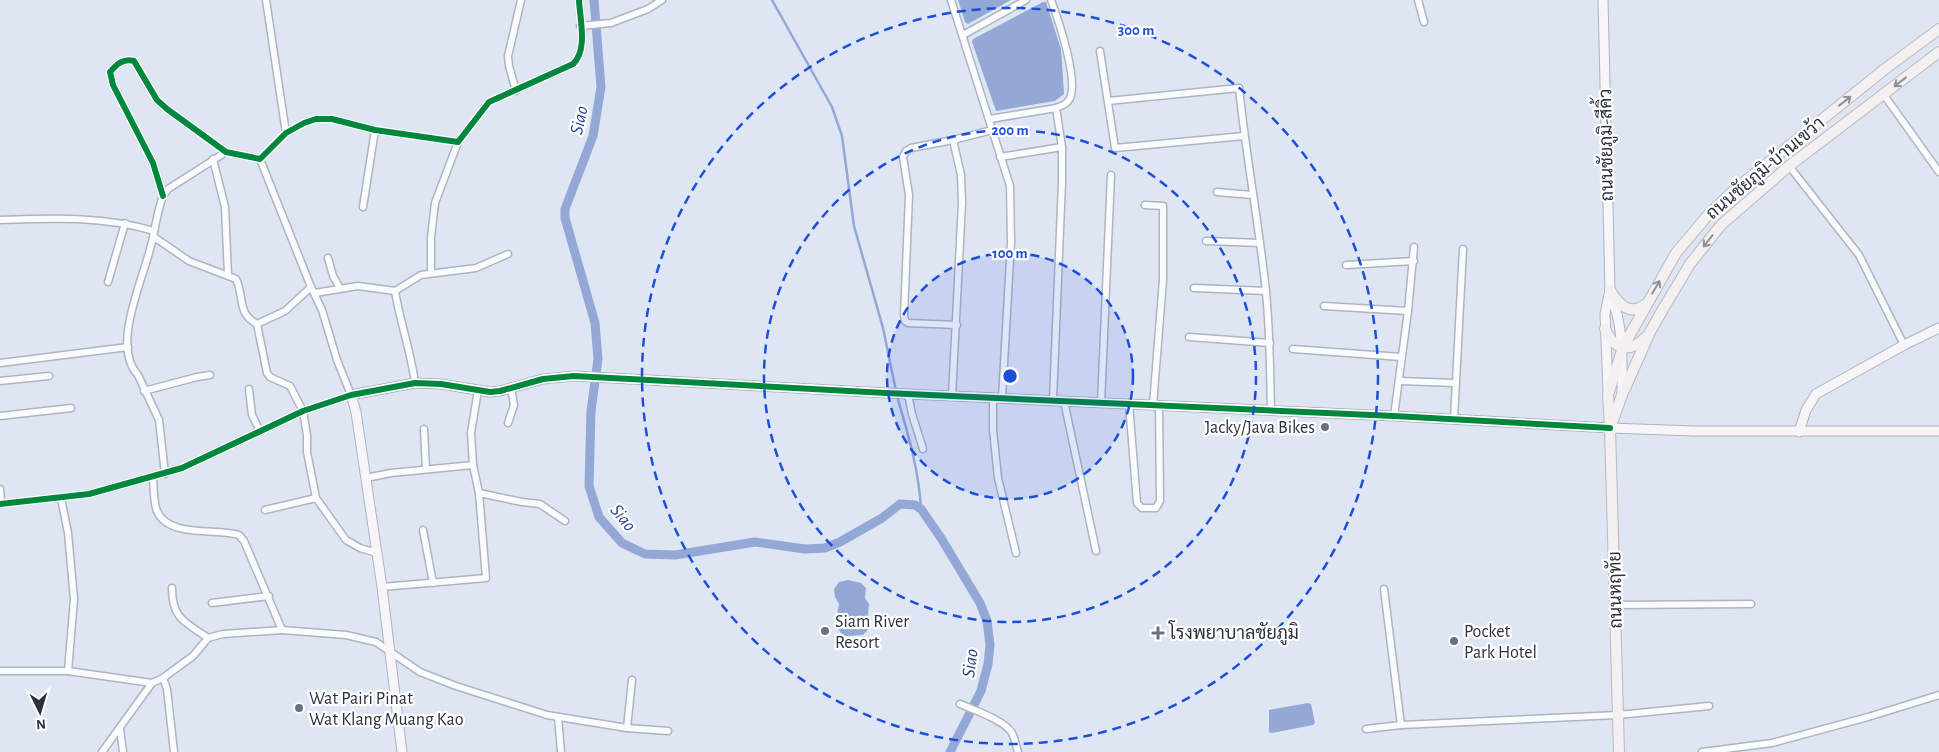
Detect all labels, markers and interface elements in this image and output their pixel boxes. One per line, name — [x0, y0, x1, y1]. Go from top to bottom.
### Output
text: 300 m — [1118, 23, 1154, 38]
one-way arrow — [1894, 77, 1907, 88]
street label: ถนนชัยภูมิ-สีคิ้ว — [1590, 88, 1620, 202]
one-way arrow — [1838, 96, 1852, 106]
water label: Siao — [567, 104, 592, 136]
street label: ถนนชัยภูมิ-บ้านเขว้า — [1700, 111, 1830, 226]
text: 200 m — [991, 123, 1029, 138]
one-way arrow — [1703, 234, 1714, 247]
text: 100 m — [992, 246, 1028, 261]
one-way arrow — [1652, 280, 1662, 294]
centre of rings — [1001, 367, 1019, 385]
place label: Jacky/Java Bikes — [1205, 419, 1315, 437]
marker: Jacky/Java Bikes — [1319, 421, 1331, 433]
water label: Siao — [606, 501, 639, 535]
street label: ถนนหฤทัย — [1603, 551, 1627, 629]
place label: Siam River Resort — [835, 613, 909, 652]
place label: โรงพยาบาลชัยภูมิ — [1168, 620, 1299, 646]
place label: Pocket Park Hotel — [1464, 623, 1537, 662]
marker: Siam River Resort — [819, 625, 831, 637]
marker: โรงพยาบาลชัยภูมิ — [1151, 626, 1165, 640]
marker: Pocket Park Hotel — [1448, 635, 1460, 647]
water label: Siao — [959, 647, 982, 679]
north arrow — [15, 687, 65, 737]
place label: Wat Pairi Pinat Wat Klang Muang Kao — [309, 690, 464, 729]
marker: Wat Pairi Pinat Wat Klang Muang Kao — [293, 702, 305, 714]
text: N — [36, 717, 47, 731]

